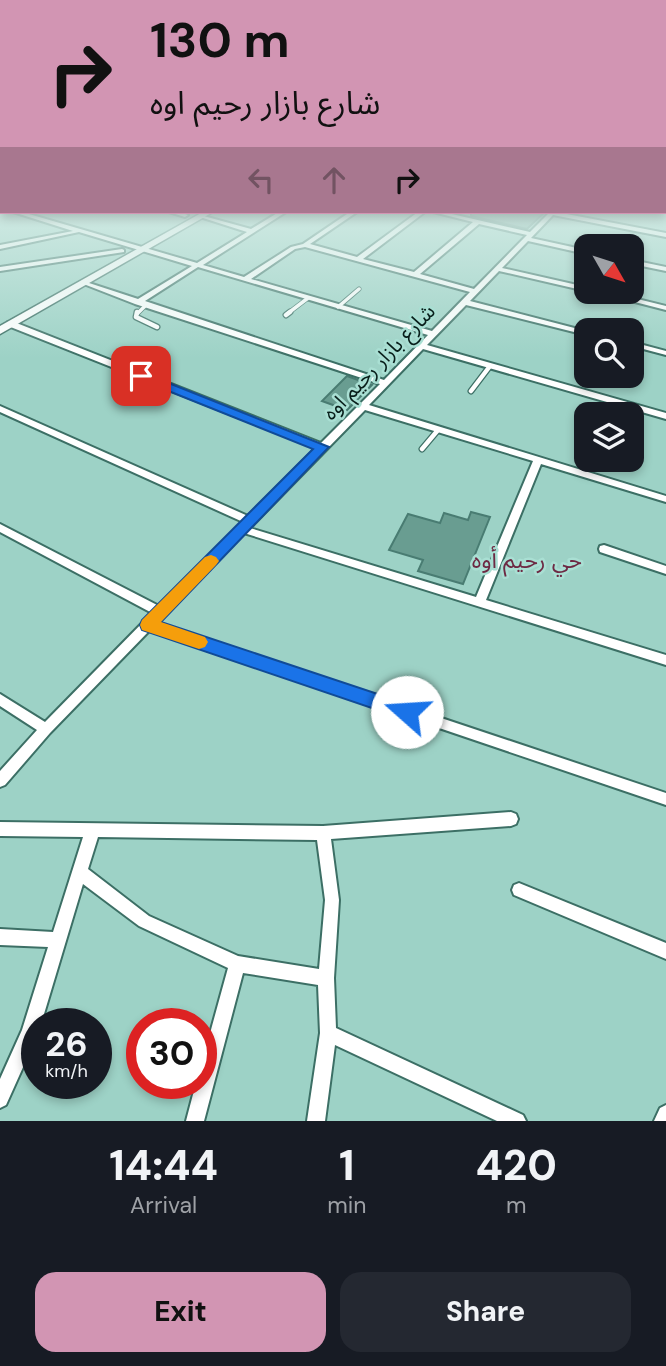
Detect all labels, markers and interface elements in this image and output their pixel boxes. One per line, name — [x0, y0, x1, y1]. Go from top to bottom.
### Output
text: 130 m — [150, 8, 290, 72]
icon: right — [35, 28, 126, 119]
text: شارع بازار رحيم اوه — [150, 82, 380, 124]
icon: left — [242, 161, 280, 199]
icon: ahead — [315, 161, 353, 199]
icon: right — [388, 161, 426, 199]
north arrow — [574, 234, 644, 304]
map controls — [574, 234, 644, 472]
street label: شارع بازار رحيم اوه — [316, 298, 442, 427]
button: search — [574, 318, 644, 388]
pin — [111, 346, 171, 406]
icon: arrive — [122, 357, 160, 395]
button: layers — [574, 402, 644, 472]
district label: حي رحيم أوه — [472, 545, 582, 577]
position arrow — [370, 675, 444, 749]
speed limit sign: 30 — [126, 1008, 217, 1099]
text: 26 — [45, 1021, 88, 1067]
text: km/h — [45, 1059, 88, 1083]
text: 14:44 — [109, 1138, 218, 1193]
text: 1 — [339, 1138, 355, 1193]
text: 420 — [476, 1138, 557, 1193]
text: Arrival — [130, 1190, 197, 1220]
text: min — [327, 1190, 366, 1220]
text: m — [506, 1190, 526, 1220]
button: Exit — [35, 1272, 326, 1352]
button: Share — [340, 1272, 631, 1352]

